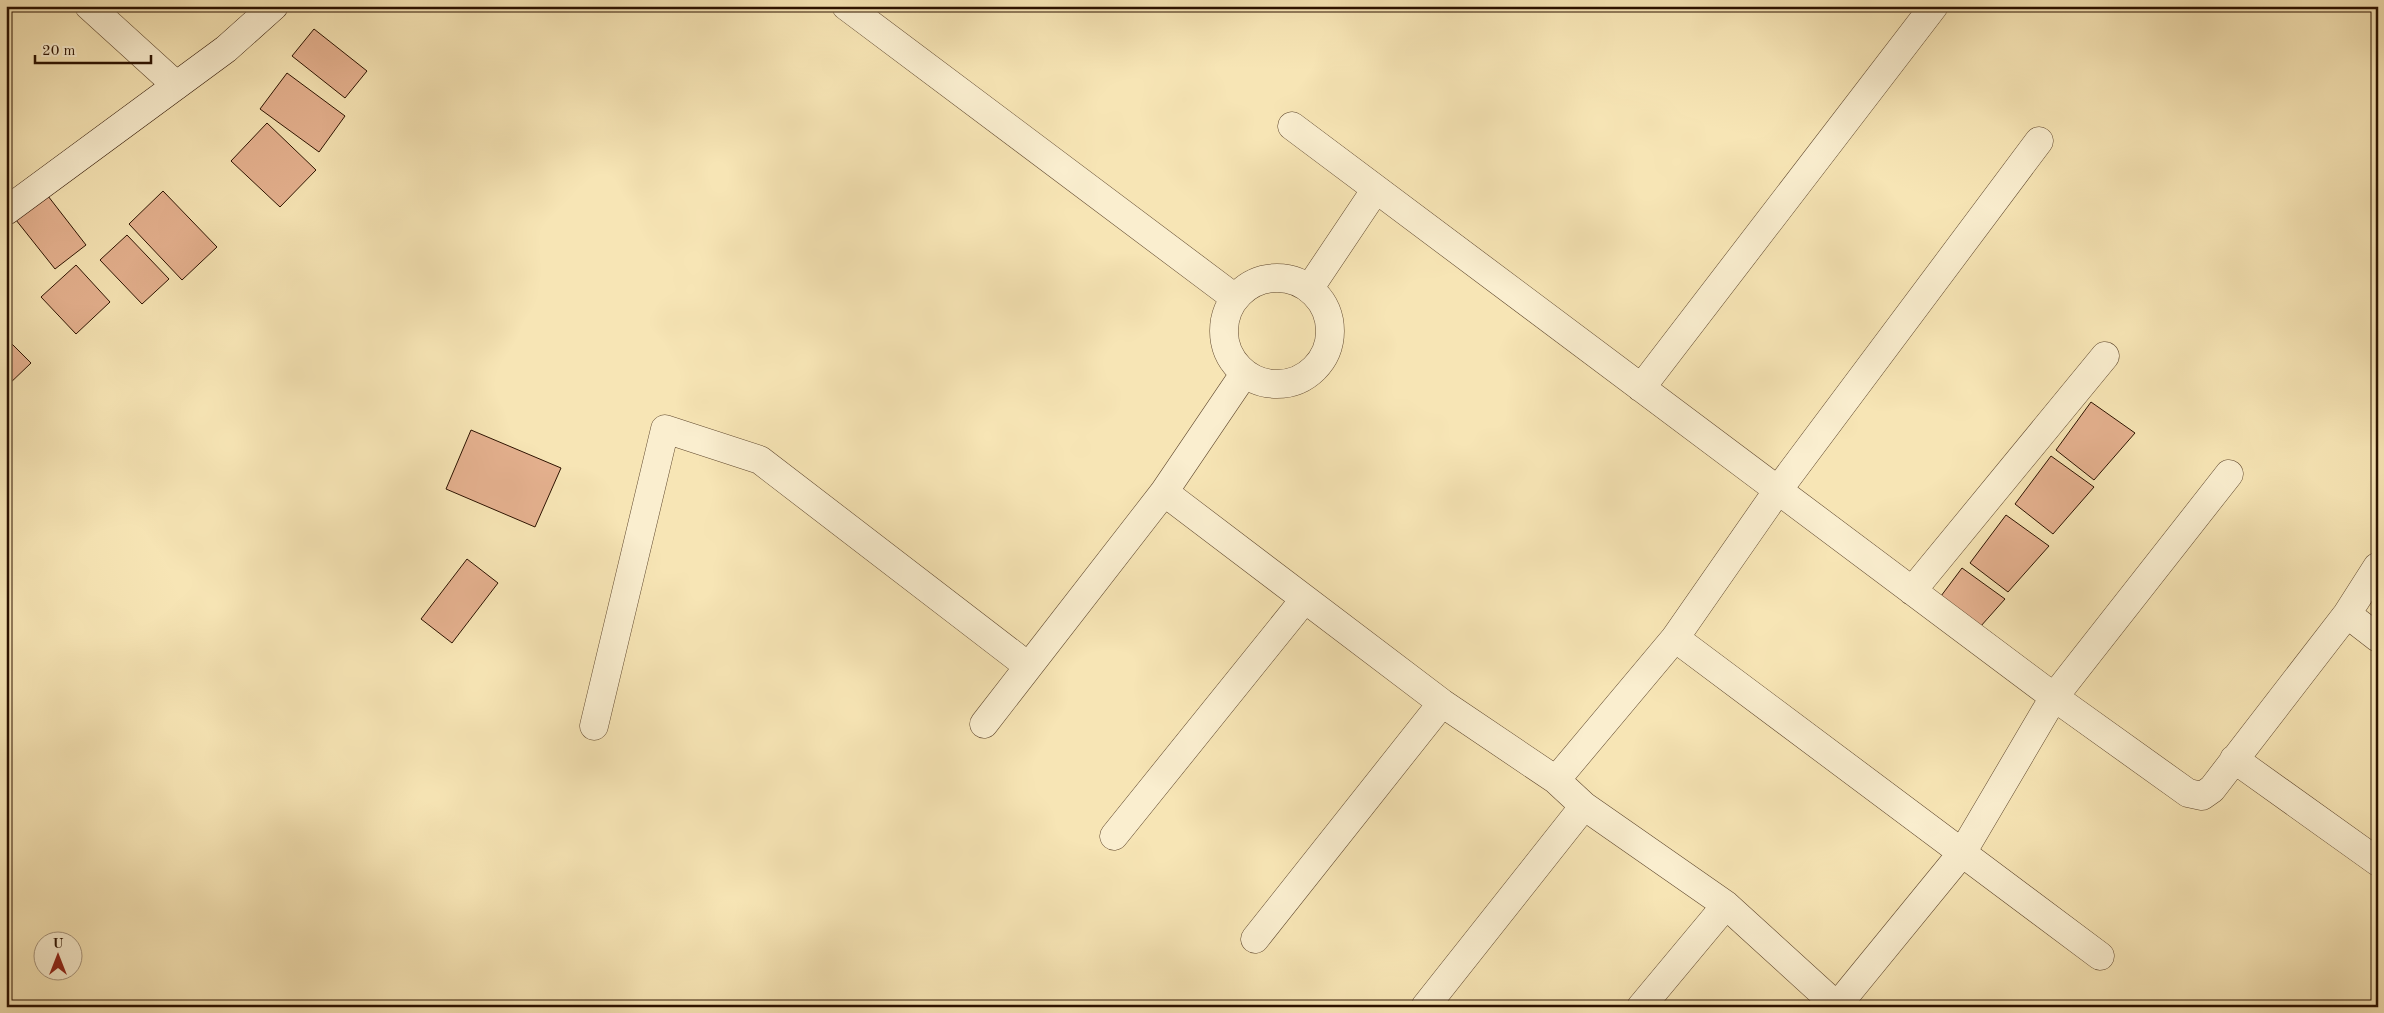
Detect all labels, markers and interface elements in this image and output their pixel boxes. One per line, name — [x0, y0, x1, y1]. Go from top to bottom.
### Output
scale bar — [35, 32, 151, 64]
text: 20 m — [42, 44, 76, 59]
north arrow — [32, 930, 82, 980]
text: U — [52, 937, 64, 951]

